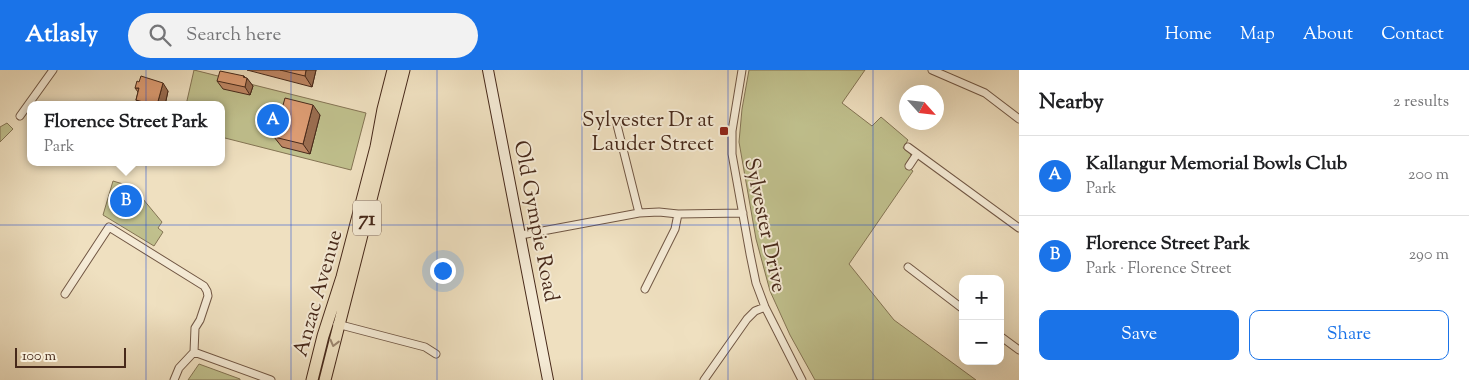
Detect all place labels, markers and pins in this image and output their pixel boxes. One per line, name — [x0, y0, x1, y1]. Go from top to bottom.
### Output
pin: A — [257, 101, 289, 139]
place label: Sylvester Dr at Lauder Street — [582, 106, 714, 160]
marker: Sylvester Dr at Lauder Street — [718, 125, 730, 137]
pin: B — [110, 182, 142, 220]

